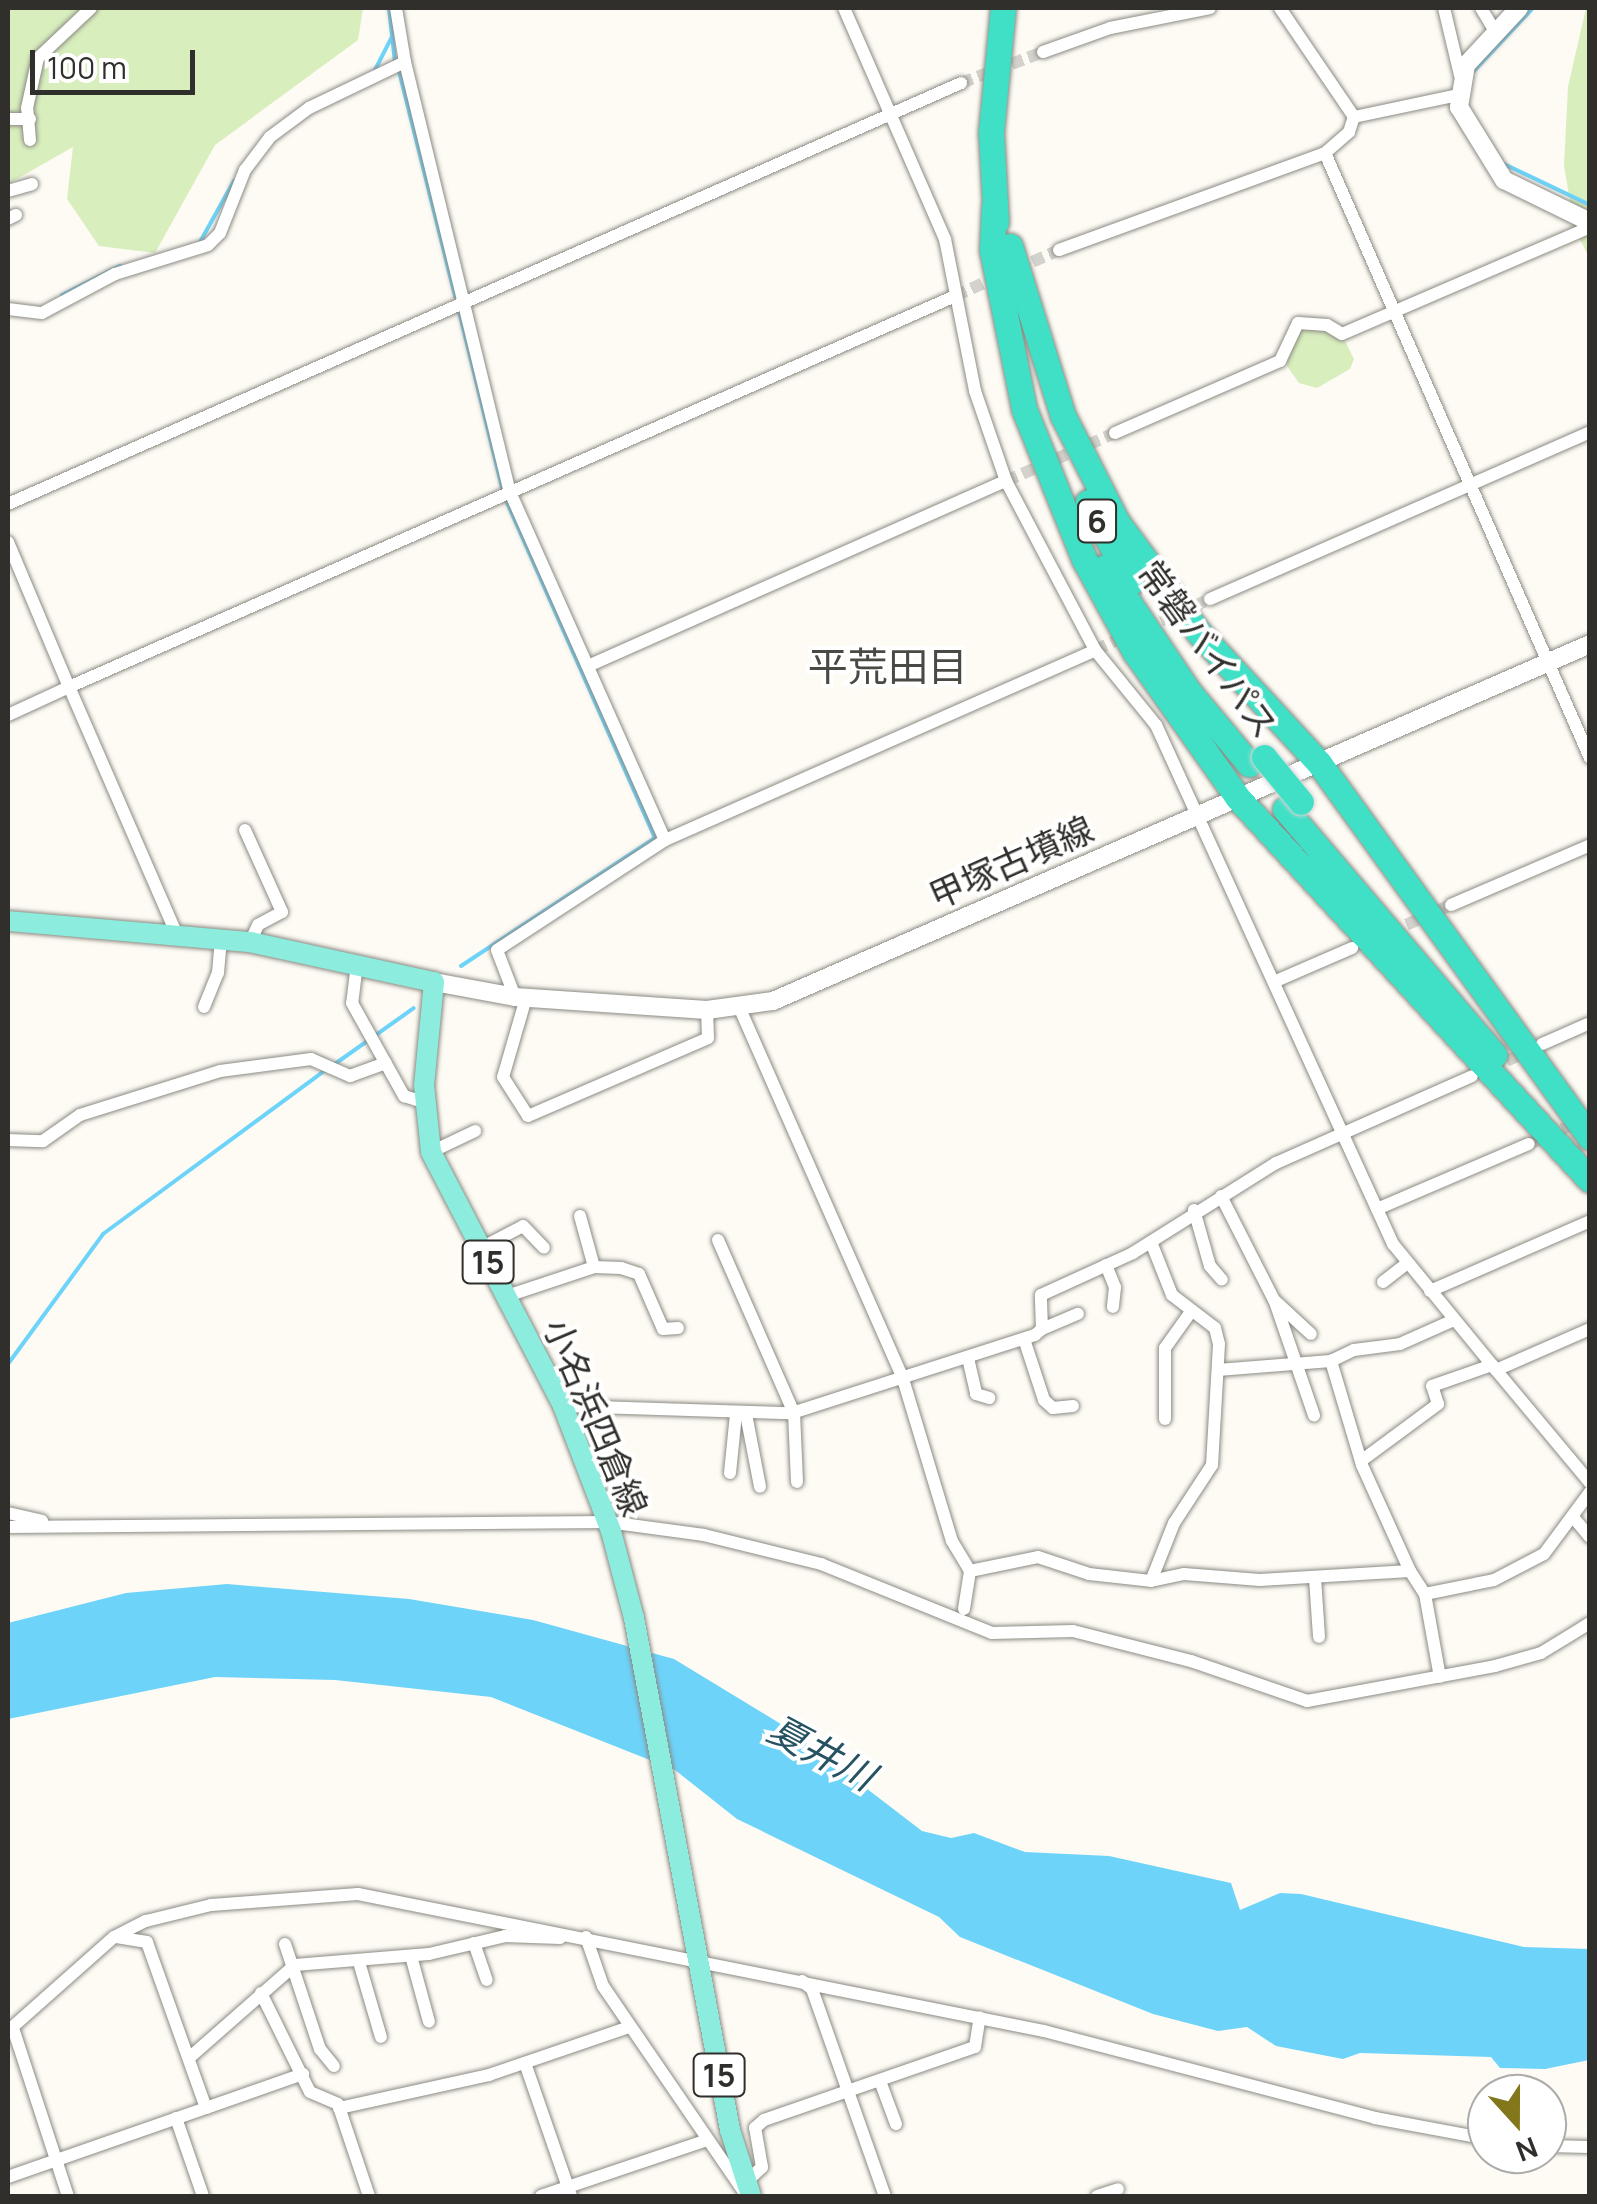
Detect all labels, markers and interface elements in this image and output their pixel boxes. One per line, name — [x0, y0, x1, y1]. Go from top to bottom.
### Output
scale bar — [35, 30, 200, 92]
text: 100 m — [47, 47, 127, 88]
road number: 6 — [1077, 494, 1117, 548]
street label: 常磐バイパス — [1129, 552, 1287, 746]
district label: 平荒田目 — [808, 642, 968, 690]
street label: 甲塚古墳線 — [923, 807, 1099, 917]
road number: 15 — [460, 1235, 516, 1289]
street label: 小名浜四倉線 — [536, 1312, 656, 1522]
water label: 夏井川 — [761, 1705, 883, 1799]
road number: 15 — [692, 2048, 746, 2102]
north arrow — [1467, 2074, 1567, 2174]
text: N — [1511, 2129, 1543, 2171]

